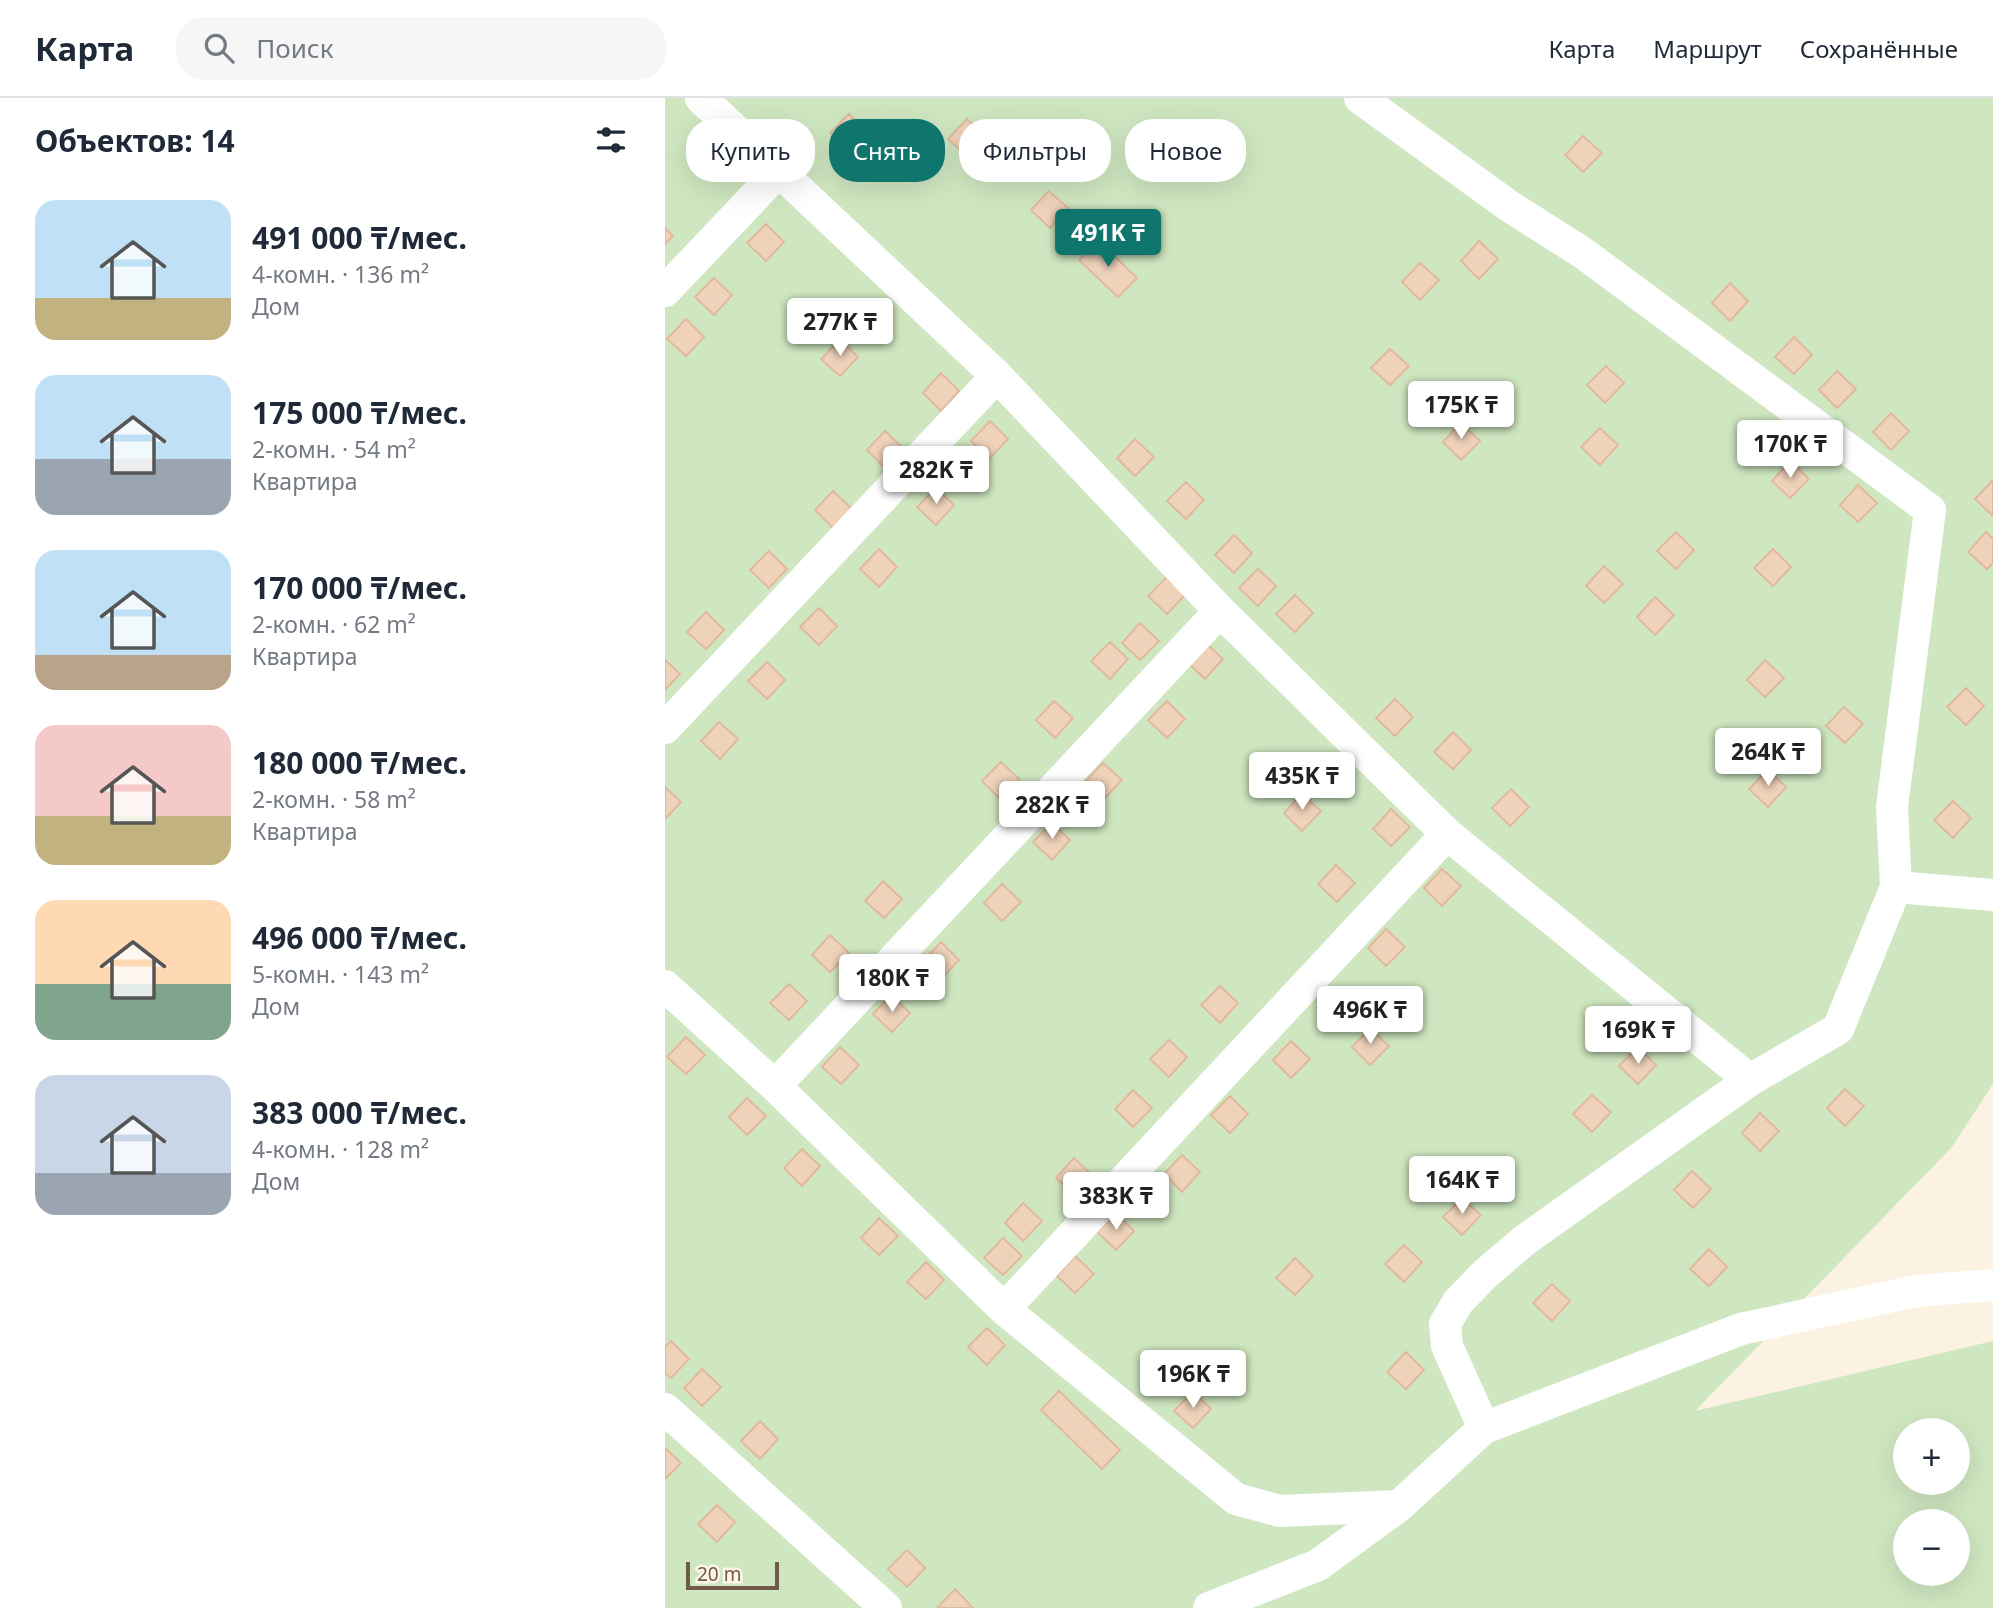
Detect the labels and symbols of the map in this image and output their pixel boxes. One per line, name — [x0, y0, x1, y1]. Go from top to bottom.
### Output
pin: 491K ₸ — [1051, 209, 1165, 269]
pin: 277K ₸ — [783, 299, 897, 358]
pin: 175K ₸ — [1404, 382, 1518, 441]
pin: 170K ₸ — [1733, 420, 1847, 480]
pin: 282K ₸ — [879, 446, 993, 506]
pin: 264K ₸ — [1711, 728, 1825, 788]
pin: 435K ₸ — [1245, 752, 1359, 812]
pin: 282K ₸ — [995, 782, 1109, 841]
pin: 180K ₸ — [835, 954, 949, 1014]
pin: 496K ₸ — [1313, 986, 1427, 1046]
pin: 169K ₸ — [1581, 1006, 1695, 1066]
pin: 164K ₸ — [1405, 1156, 1519, 1216]
pin: 383K ₸ — [1059, 1172, 1173, 1232]
pin: 196K ₸ — [1136, 1350, 1250, 1410]
scale bar — [686, 1559, 779, 1591]

